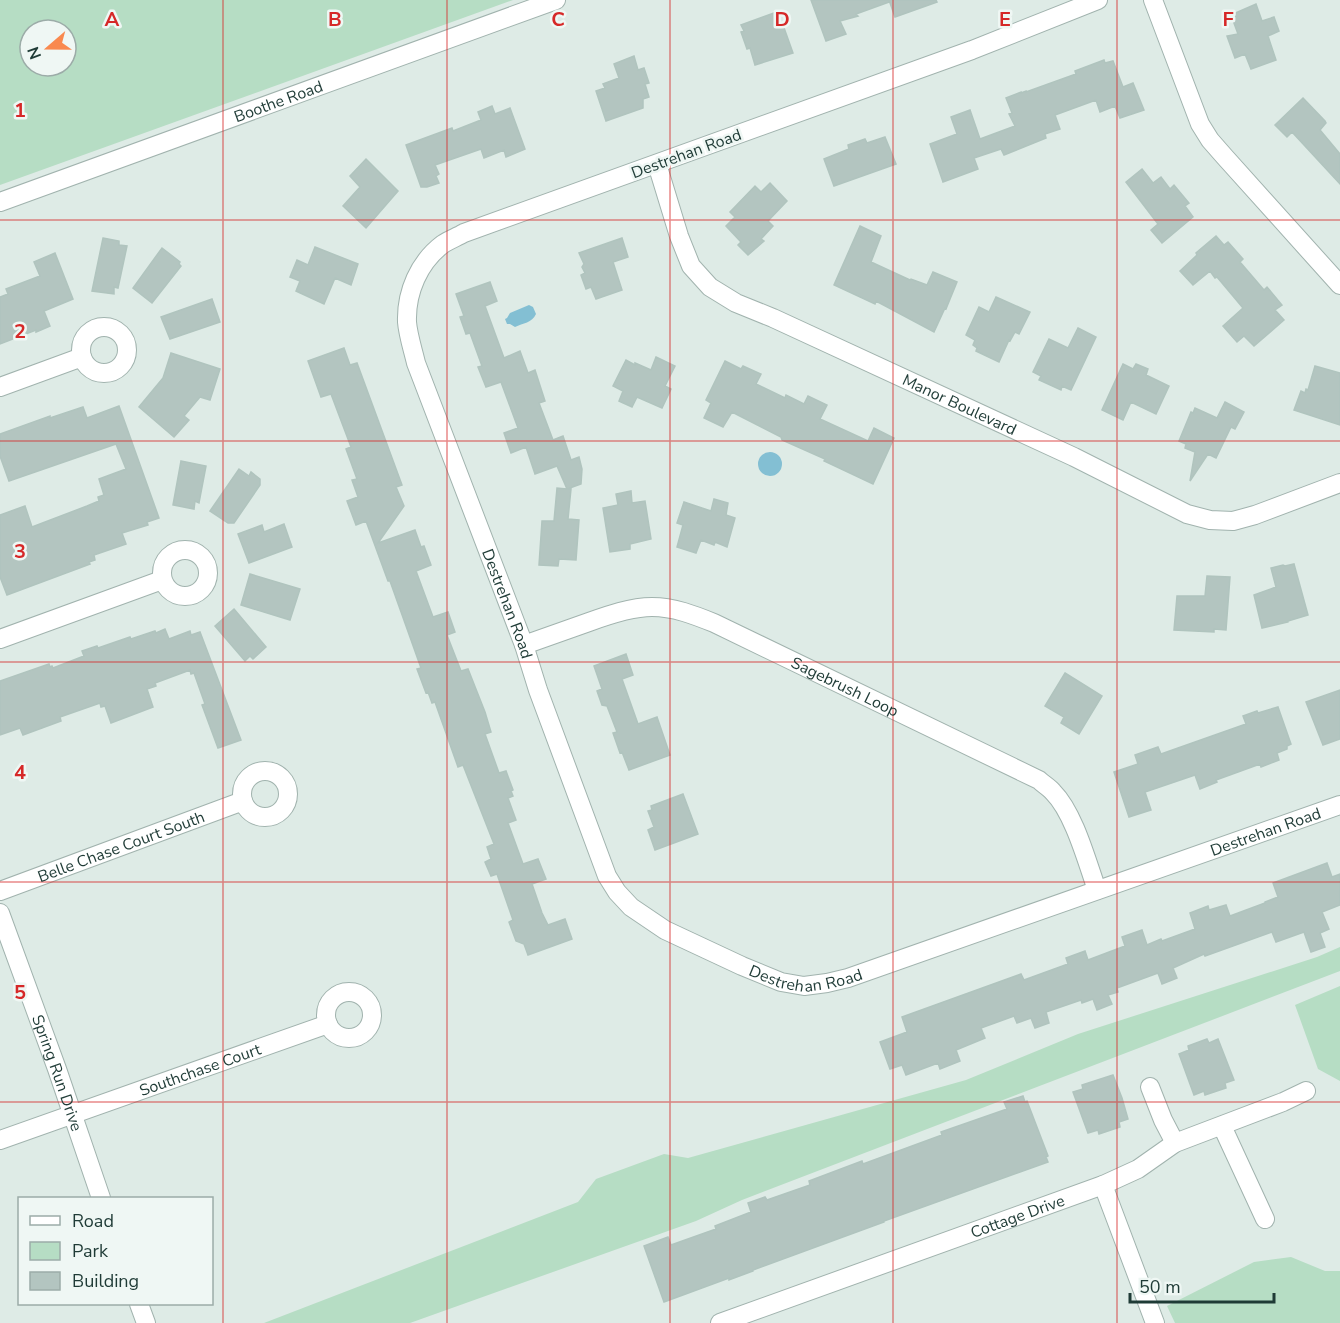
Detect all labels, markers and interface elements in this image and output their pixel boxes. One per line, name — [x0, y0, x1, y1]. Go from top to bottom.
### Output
text: A — [105, 6, 120, 33]
text: B — [328, 6, 342, 33]
text: C — [551, 6, 565, 33]
text: D — [774, 6, 790, 33]
text: E — [999, 6, 1011, 33]
text: F — [1222, 6, 1234, 33]
north arrow — [18, 18, 78, 78]
text: N — [22, 43, 47, 62]
street label: Boothe Road — [231, 76, 326, 128]
text: 1 — [14, 97, 26, 124]
street label: Destrehan Road — [628, 124, 744, 184]
text: 2 — [14, 318, 26, 345]
street label: Manor Boulevard — [899, 369, 1020, 441]
text: 3 — [14, 538, 26, 565]
street label: Destrehan Road — [476, 546, 538, 661]
street label: Sagebrush Loop — [787, 652, 902, 723]
text: 4 — [14, 759, 26, 786]
street label: Destrehan Road — [1207, 803, 1324, 862]
street label: Belle Chase Court South — [35, 806, 208, 888]
street label: Destrehan Road — [746, 960, 865, 998]
text: 5 — [14, 979, 26, 1006]
street label: Spring Run Drive — [26, 1012, 87, 1134]
street label: Southchase Court — [136, 1038, 264, 1102]
street label: Cottage Drive — [968, 1190, 1068, 1244]
legend — [18, 1197, 213, 1305]
text: Road — [72, 1209, 114, 1233]
text: Park — [72, 1239, 109, 1263]
scale bar — [1130, 1266, 1274, 1304]
text: Building — [72, 1269, 139, 1293]
text: 50 m — [1139, 1275, 1181, 1299]

